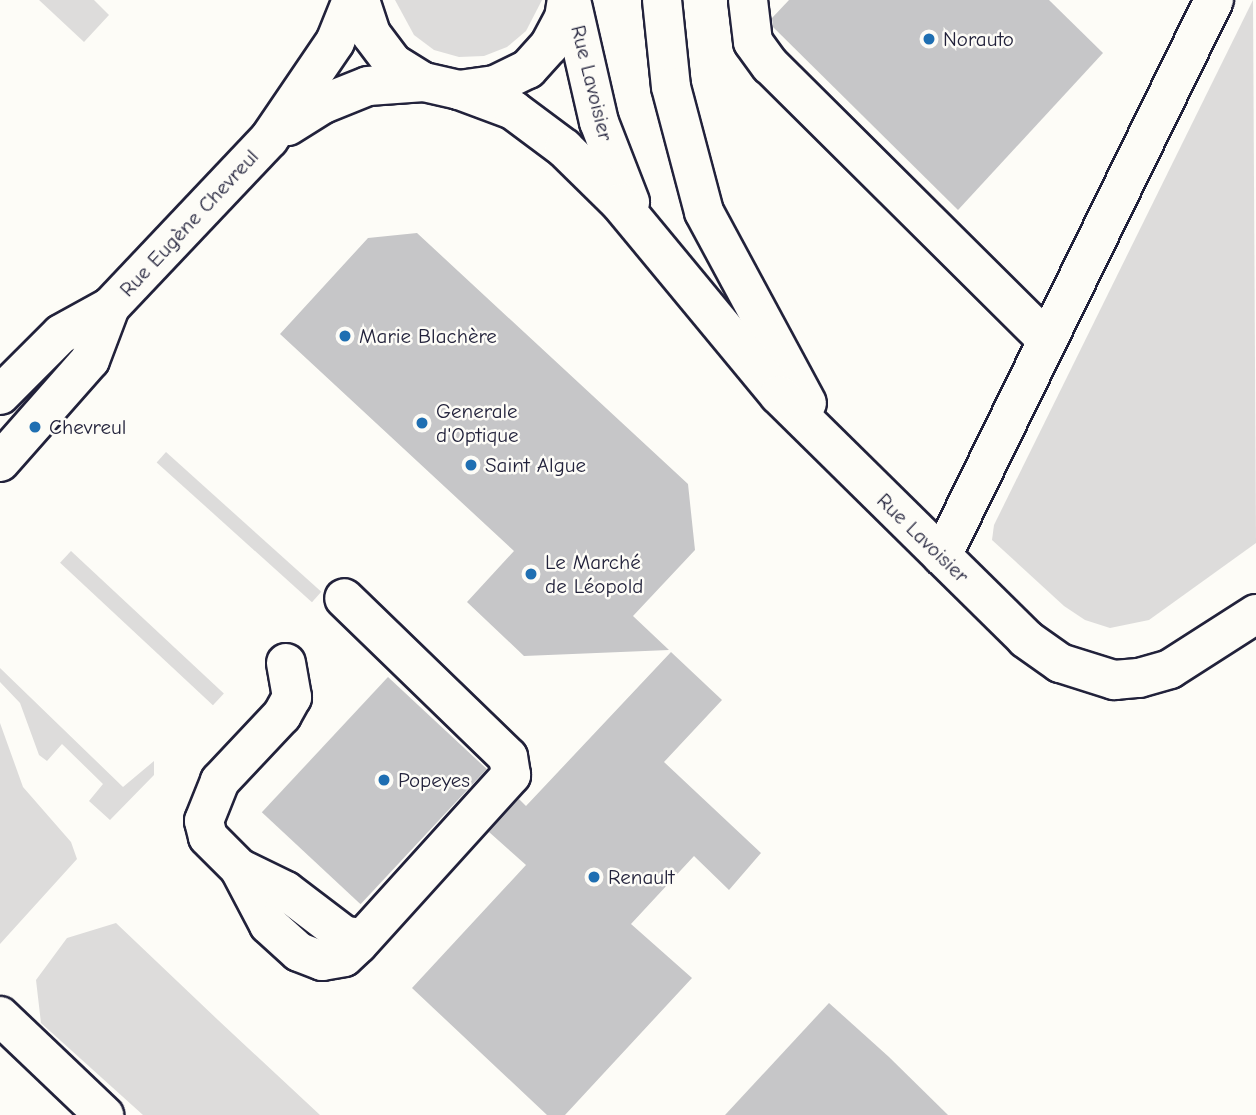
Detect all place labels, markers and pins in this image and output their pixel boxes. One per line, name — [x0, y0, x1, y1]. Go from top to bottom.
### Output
place label: Norauto — [943, 26, 1014, 52]
marker: Norauto — [921, 31, 937, 47]
place label: Marie Blachère — [359, 323, 497, 349]
marker: Marie Blachère — [337, 328, 353, 344]
place label: Generale d'Optique — [436, 398, 519, 448]
place label: Chevreul — [49, 414, 126, 440]
marker: Generale d'Optique — [414, 415, 430, 431]
marker: Chevreul — [27, 419, 43, 435]
place label: Saint Algue — [485, 452, 586, 478]
marker: Saint Algue — [463, 457, 479, 473]
place label: Le Marché de Léopold — [545, 549, 643, 599]
marker: Le Marché de Léopold — [523, 566, 539, 582]
place label: Popeyes — [398, 767, 470, 793]
marker: Popeyes — [376, 772, 392, 788]
place label: Renault — [608, 864, 675, 890]
marker: Renault — [586, 869, 602, 885]

